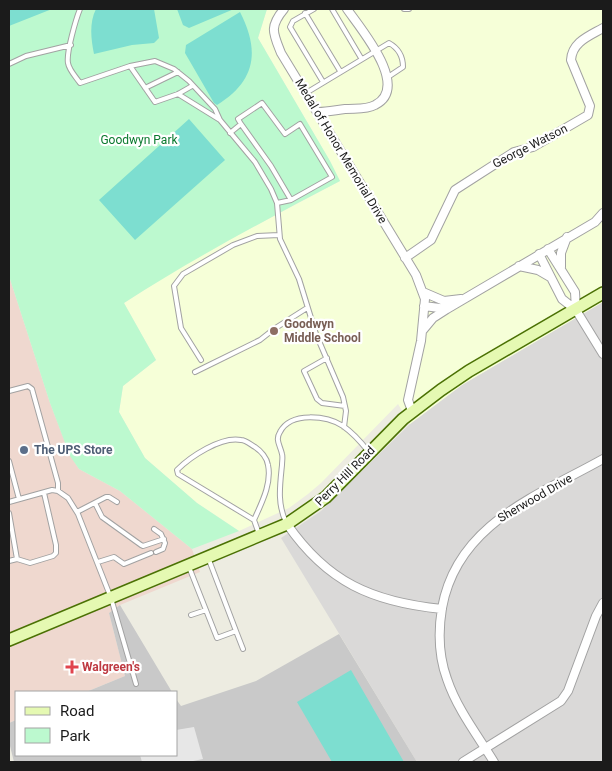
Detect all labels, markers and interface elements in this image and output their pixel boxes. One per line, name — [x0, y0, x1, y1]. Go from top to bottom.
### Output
street label: Medal of Honor Memorial Drive — [292, 76, 390, 226]
street label: George Watson — [490, 121, 570, 171]
park label: Goodwyn Park — [100, 133, 178, 147]
place label: Goodwyn Middle School — [284, 317, 361, 345]
marker: Goodwyn Middle School — [268, 325, 280, 337]
place label: The UPS Store — [34, 443, 113, 457]
street label: Perry Hill Road — [312, 443, 378, 509]
marker: The UPS Store — [18, 444, 30, 456]
street label: Sherwood Drive — [495, 471, 575, 525]
place label: Walgreen's — [82, 660, 140, 674]
marker: Walgreen's — [66, 661, 78, 673]
legend — [15, 691, 178, 756]
text: Road — [60, 702, 94, 720]
text: Park — [60, 727, 91, 745]

